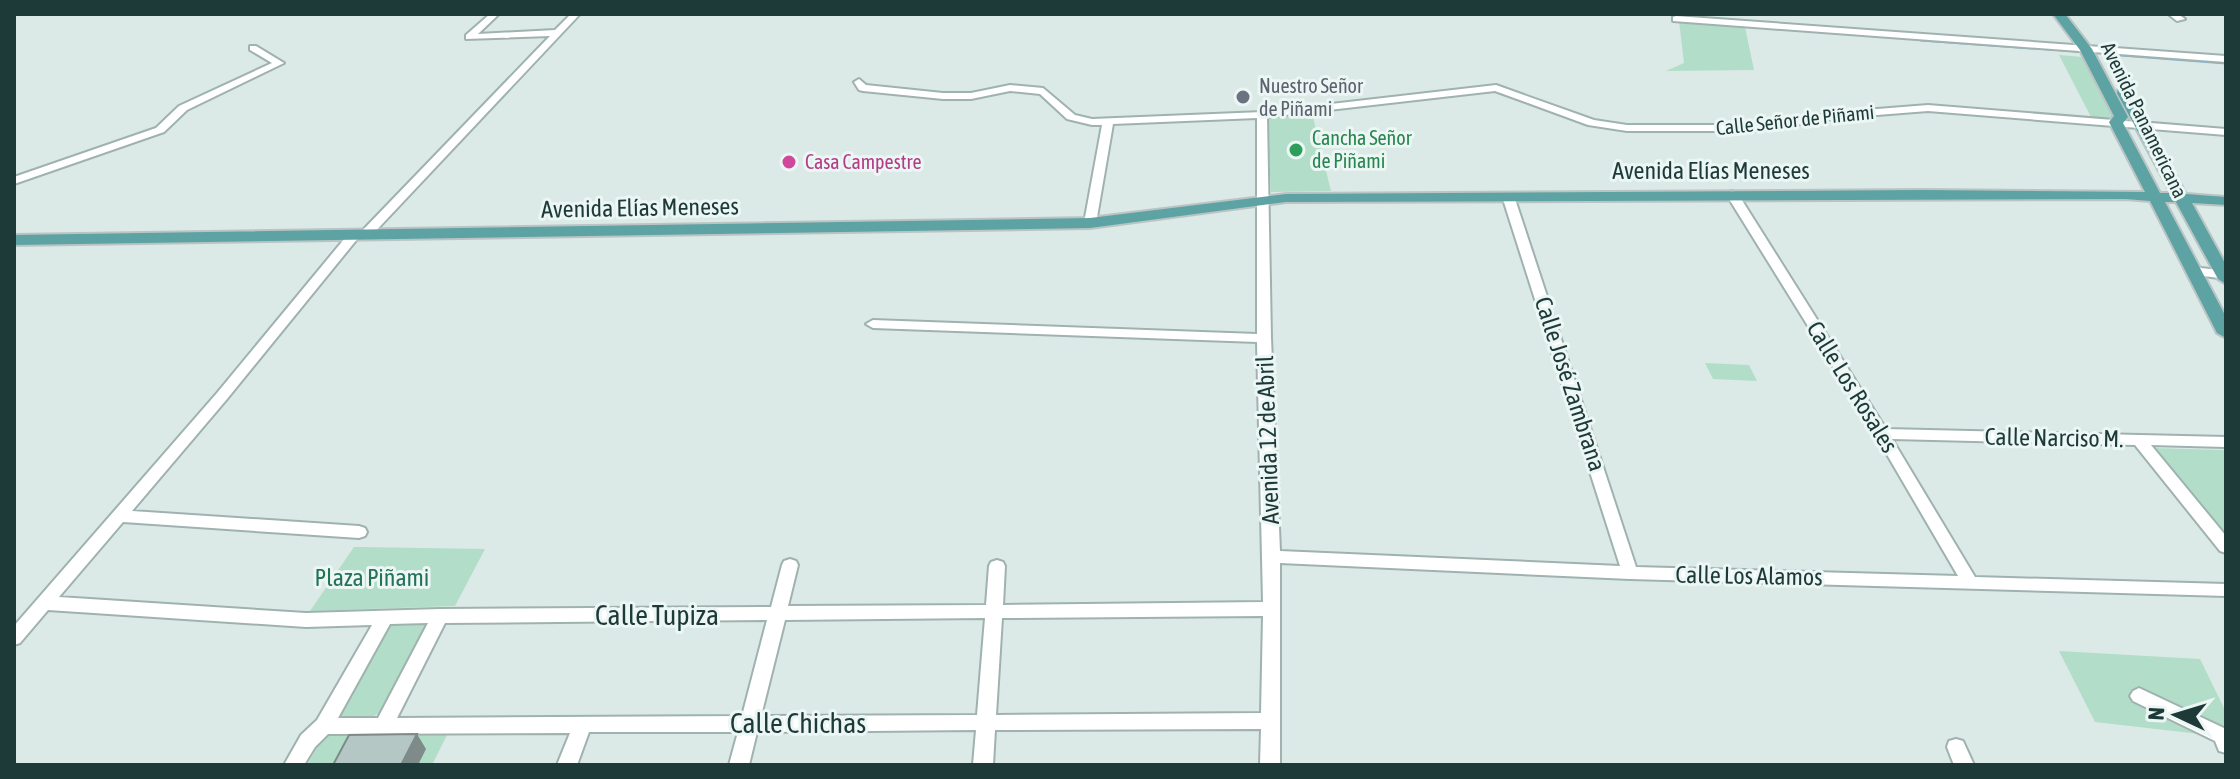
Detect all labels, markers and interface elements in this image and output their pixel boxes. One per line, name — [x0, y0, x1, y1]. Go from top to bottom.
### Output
street label: Avenida Panamericana — [2097, 38, 2192, 201]
place label: Nuestro Señor de Piñami — [1259, 74, 1364, 120]
marker: Nuestro Señor de Piñami — [1234, 88, 1252, 106]
street label: Calle Señor de Piñami — [1715, 100, 1875, 139]
place label: Cancha Señor de Piñami — [1312, 126, 1413, 172]
marker: Cancha Señor de Piñami — [1287, 141, 1305, 159]
place label: Casa Campestre — [805, 150, 921, 173]
marker: Casa Campestre — [780, 153, 798, 171]
street label: Avenida Elías Meneses — [1612, 157, 1810, 184]
street label: Avenida Elías Meneses — [541, 192, 739, 223]
street label: Calle José Zambrana — [1530, 293, 1611, 474]
street label: Calle Los Rosales — [1801, 316, 1903, 457]
street label: Avenida 12 de Abril — [1251, 355, 1284, 525]
street label: Calle Narciso M. — [1984, 423, 2124, 452]
street label: Calle Los Alamos — [1675, 561, 1823, 590]
park label: Plaza Piñami — [315, 564, 429, 591]
street label: Calle Tupiza — [595, 599, 719, 631]
north arrow — [2136, 675, 2216, 755]
text: N — [2143, 706, 2169, 721]
street label: Calle Chichas — [730, 707, 866, 739]

